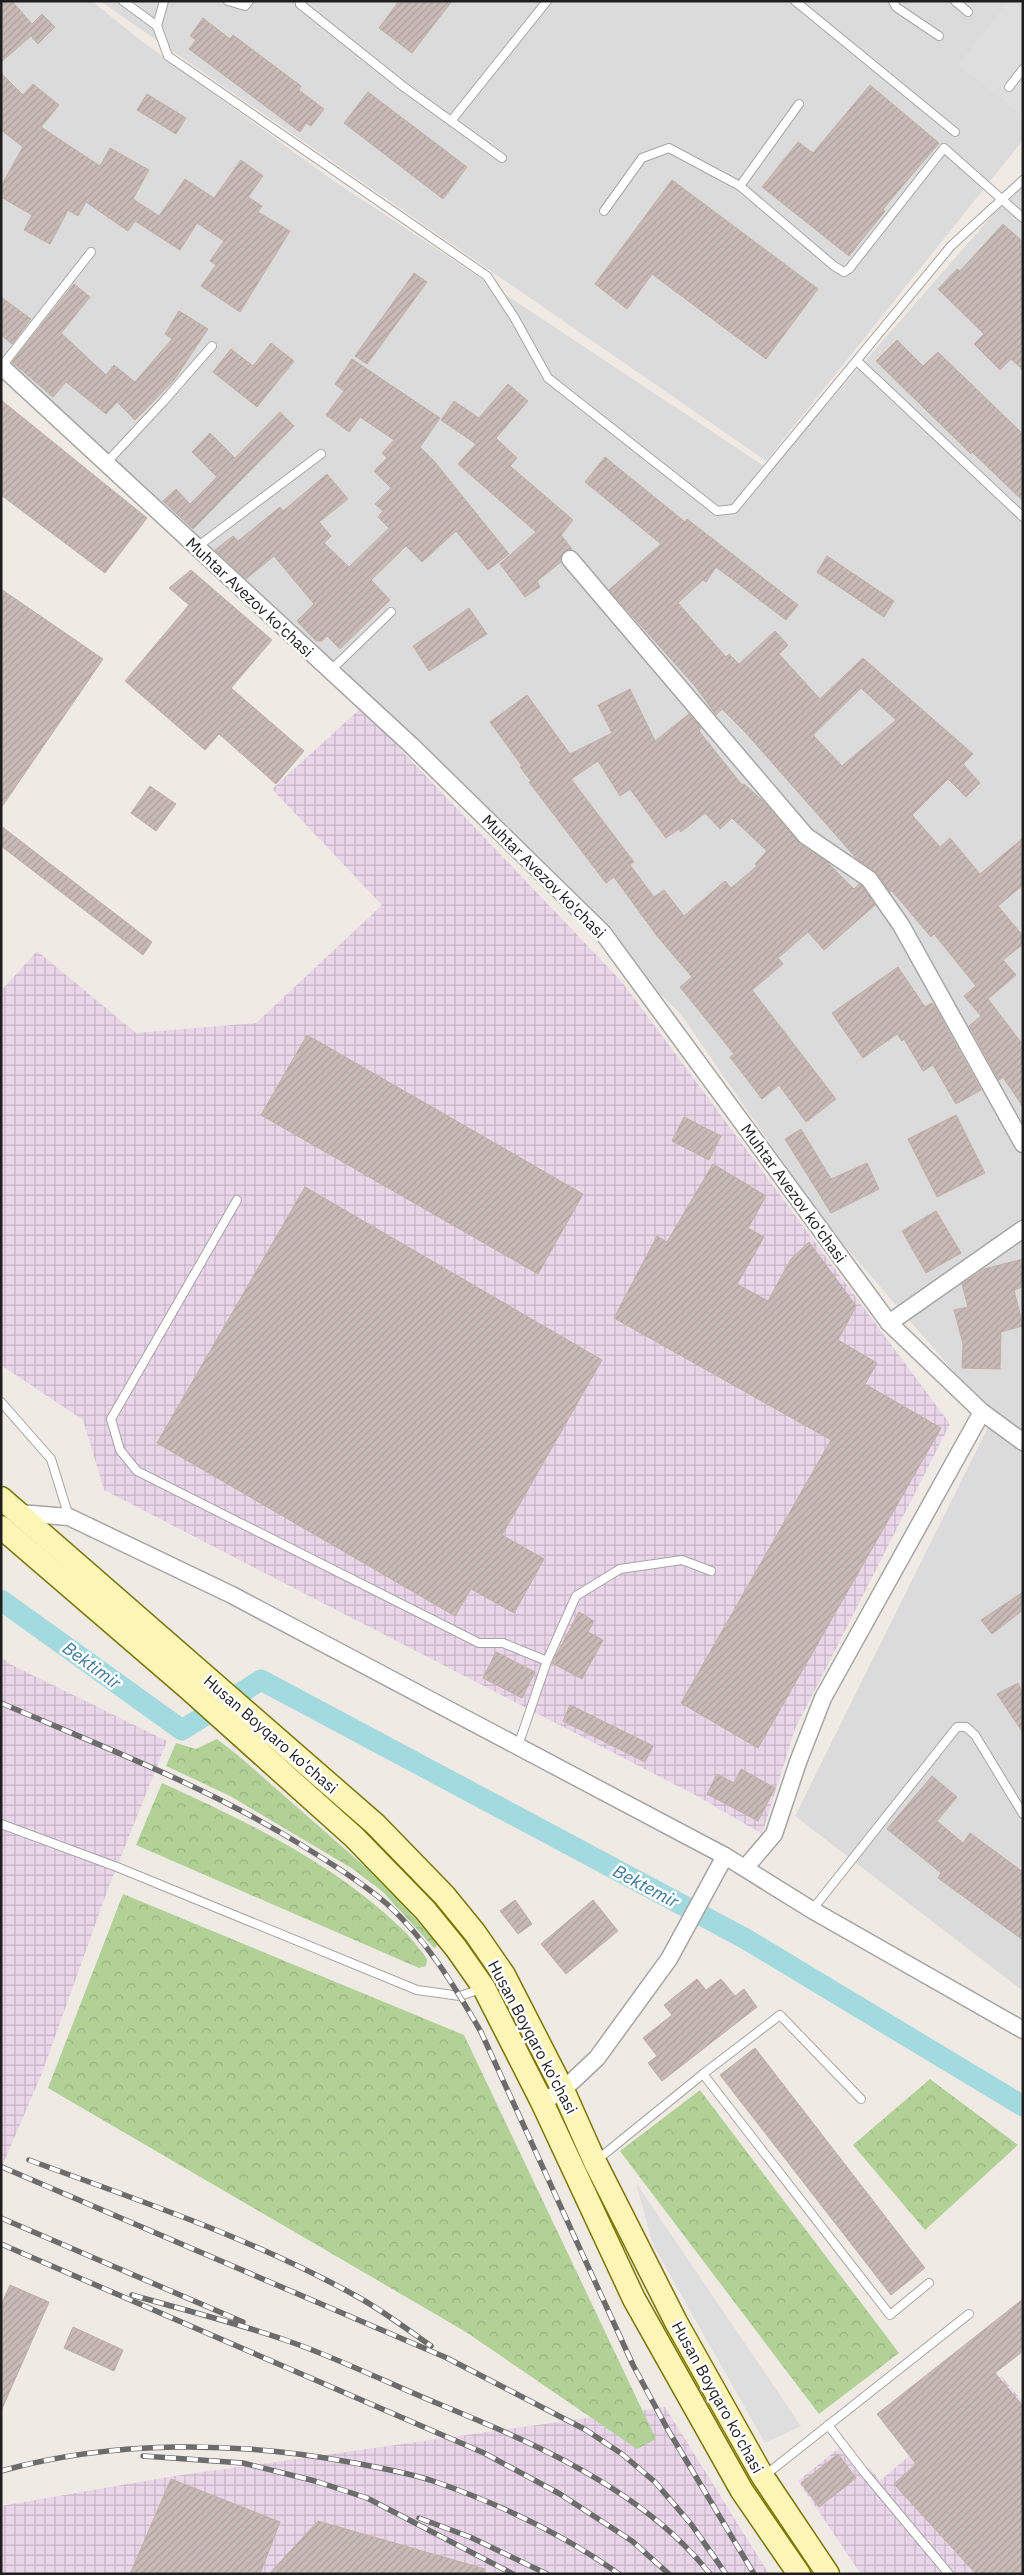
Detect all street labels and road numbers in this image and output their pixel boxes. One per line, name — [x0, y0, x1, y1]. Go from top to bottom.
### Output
street label: Muhtar Avezov ko'chasi — [182, 533, 318, 661]
street label: Muhtar Avezov ko'chasi — [478, 810, 610, 942]
street label: Muhtar Avezov ko'chasi — [737, 1120, 851, 1266]
street label: Husan Boyqaro ko'chasi — [200, 1670, 342, 1798]
street label: Husan Boyqaro ko'chasi — [484, 1957, 582, 2117]
street label: Husan Boyqaro ko'chasi — [668, 2317, 768, 2477]

